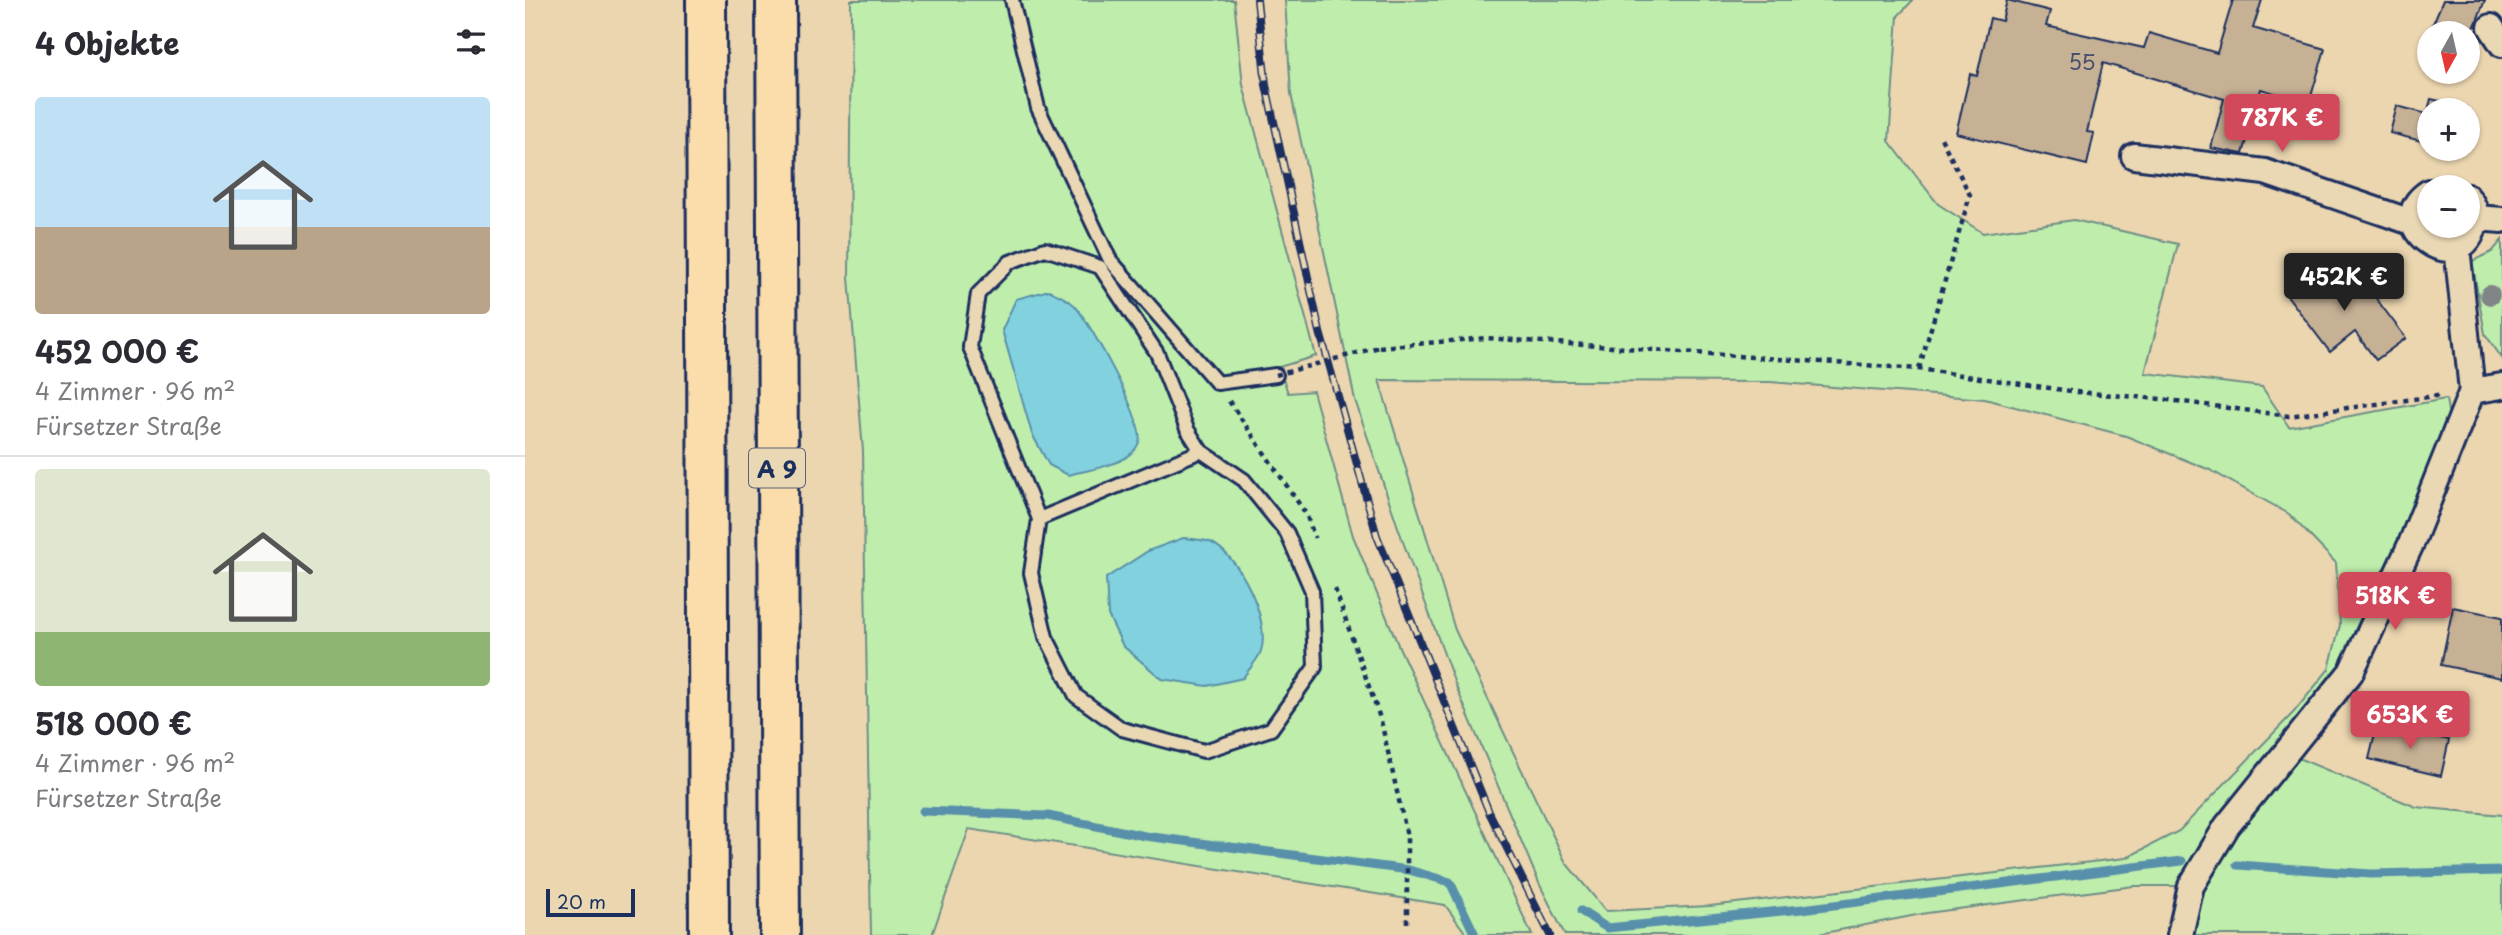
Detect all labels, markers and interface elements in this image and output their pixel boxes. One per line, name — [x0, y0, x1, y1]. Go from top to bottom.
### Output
text: 4 Objekte — [35, 20, 180, 65]
north arrow — [2417, 21, 2480, 84]
map controls — [2417, 21, 2480, 238]
icon: filters — [452, 23, 490, 61]
house number: 55 — [2068, 45, 2096, 77]
pin: 787K € — [2225, 94, 2339, 154]
button: + — [2417, 98, 2480, 161]
text: 787K € — [2241, 99, 2323, 134]
icon: home — [200, 142, 326, 268]
button: − — [2417, 175, 2480, 238]
pin: 452K € — [2287, 254, 2401, 313]
text: 452K € — [2300, 258, 2388, 293]
text: 452 000 € — [35, 328, 199, 373]
text: 4 Zimmer · 96 m² — [35, 373, 235, 408]
text: Fürsetzer Straße — [35, 408, 222, 443]
road number: A 9 — [749, 448, 805, 488]
icon: home — [200, 514, 326, 640]
pin: 518K € — [2338, 572, 2452, 632]
text: 518K € — [2354, 577, 2436, 612]
pin: 653K € — [2353, 692, 2467, 751]
text: 653K € — [2367, 696, 2453, 731]
text: 518 000 € — [35, 700, 192, 745]
text: 4 Zimmer · 96 m² — [35, 745, 235, 780]
text: Fürsetzer Straße — [35, 780, 222, 815]
scale bar — [546, 886, 635, 918]
text: 20 m — [557, 887, 606, 915]

